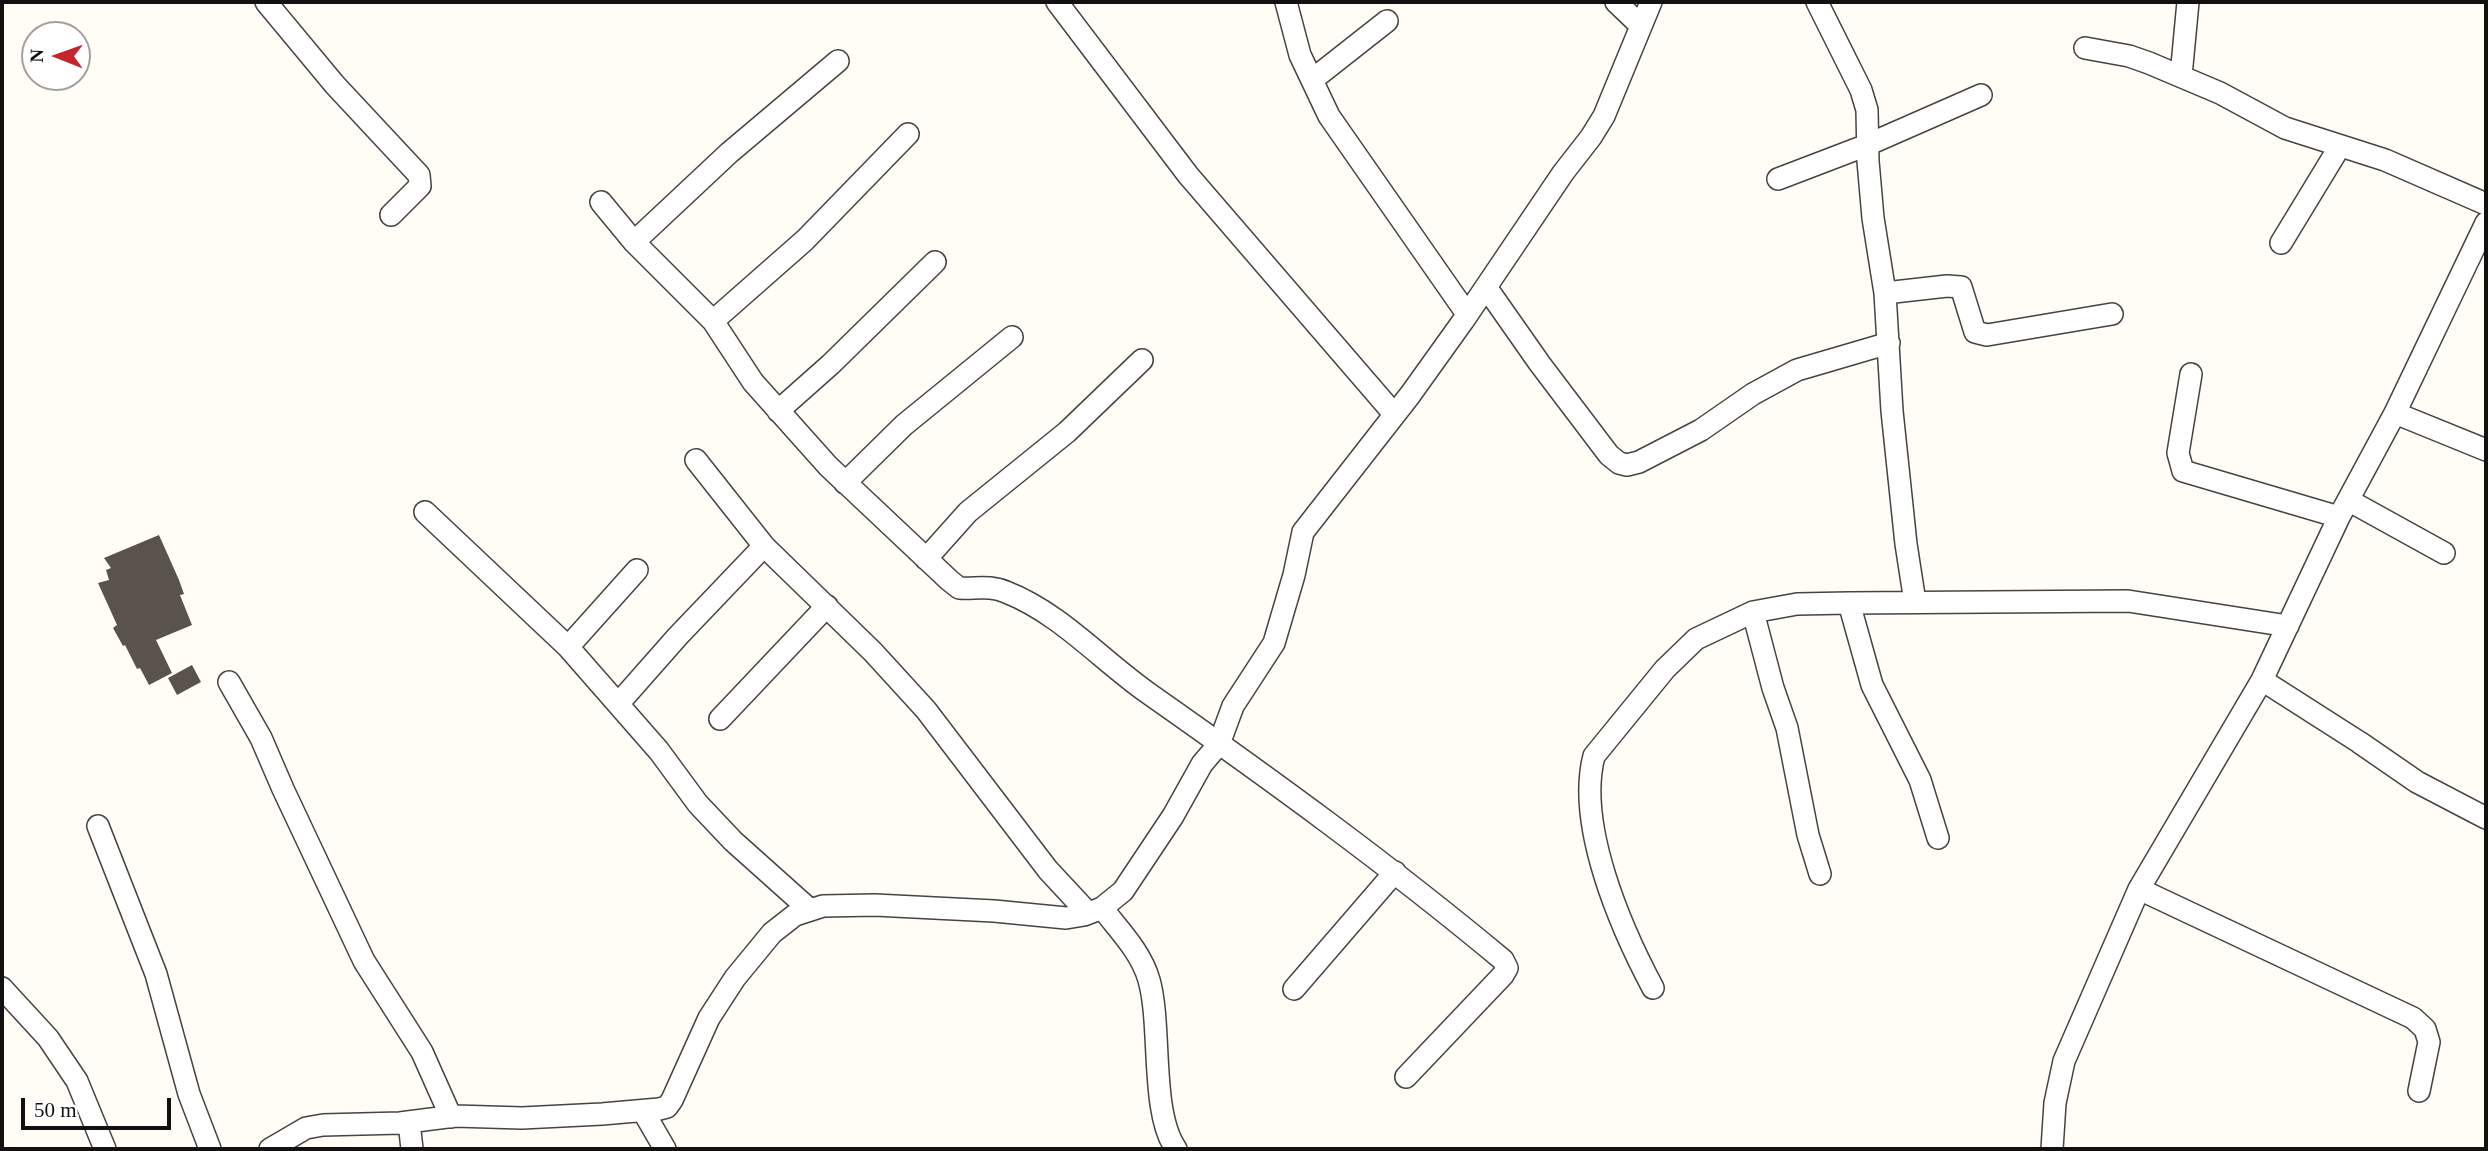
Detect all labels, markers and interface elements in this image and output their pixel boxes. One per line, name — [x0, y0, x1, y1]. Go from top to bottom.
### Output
north arrow — [21, 21, 91, 91]
text: N — [26, 49, 47, 63]
scale bar — [24, 1084, 175, 1128]
text: 50 m — [34, 1098, 77, 1122]

